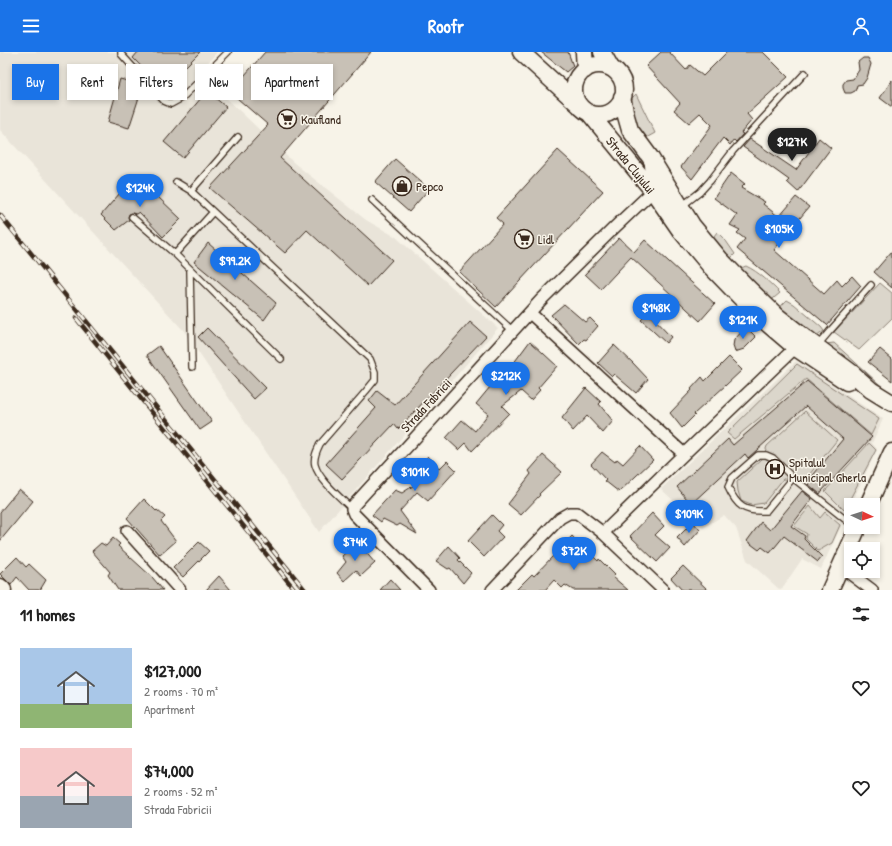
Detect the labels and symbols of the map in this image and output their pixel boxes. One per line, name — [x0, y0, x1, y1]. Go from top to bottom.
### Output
supermarket icon: Kaufland — [276, 108, 298, 130]
place label: Kaufland — [301, 110, 341, 128]
pin: $127K — [764, 128, 820, 162]
street label: Strada Clujului — [602, 132, 660, 198]
pin: $124K — [112, 174, 168, 208]
shop icon: Pepco — [391, 175, 413, 197]
place label: Pepco — [416, 177, 443, 195]
pin: $105K — [751, 215, 807, 249]
supermarket icon: Lidl — [513, 228, 535, 250]
place label: Lidl — [538, 230, 555, 248]
pin: $99.2K — [202, 247, 268, 281]
pin: $148K — [628, 294, 684, 328]
pin: $121K — [715, 306, 771, 340]
pin: $212K — [478, 362, 534, 396]
street label: Strada Fabricii — [396, 374, 456, 436]
place label: Spitalul Municipal Gherla — [789, 453, 866, 486]
pin: $101K — [387, 458, 443, 492]
hospital icon: Spitalul Municipal Gherla — [764, 458, 786, 480]
north arrow — [844, 498, 880, 534]
pin: $109K — [661, 500, 717, 534]
pin: $74K — [331, 528, 379, 562]
pin: $72K — [550, 537, 598, 571]

